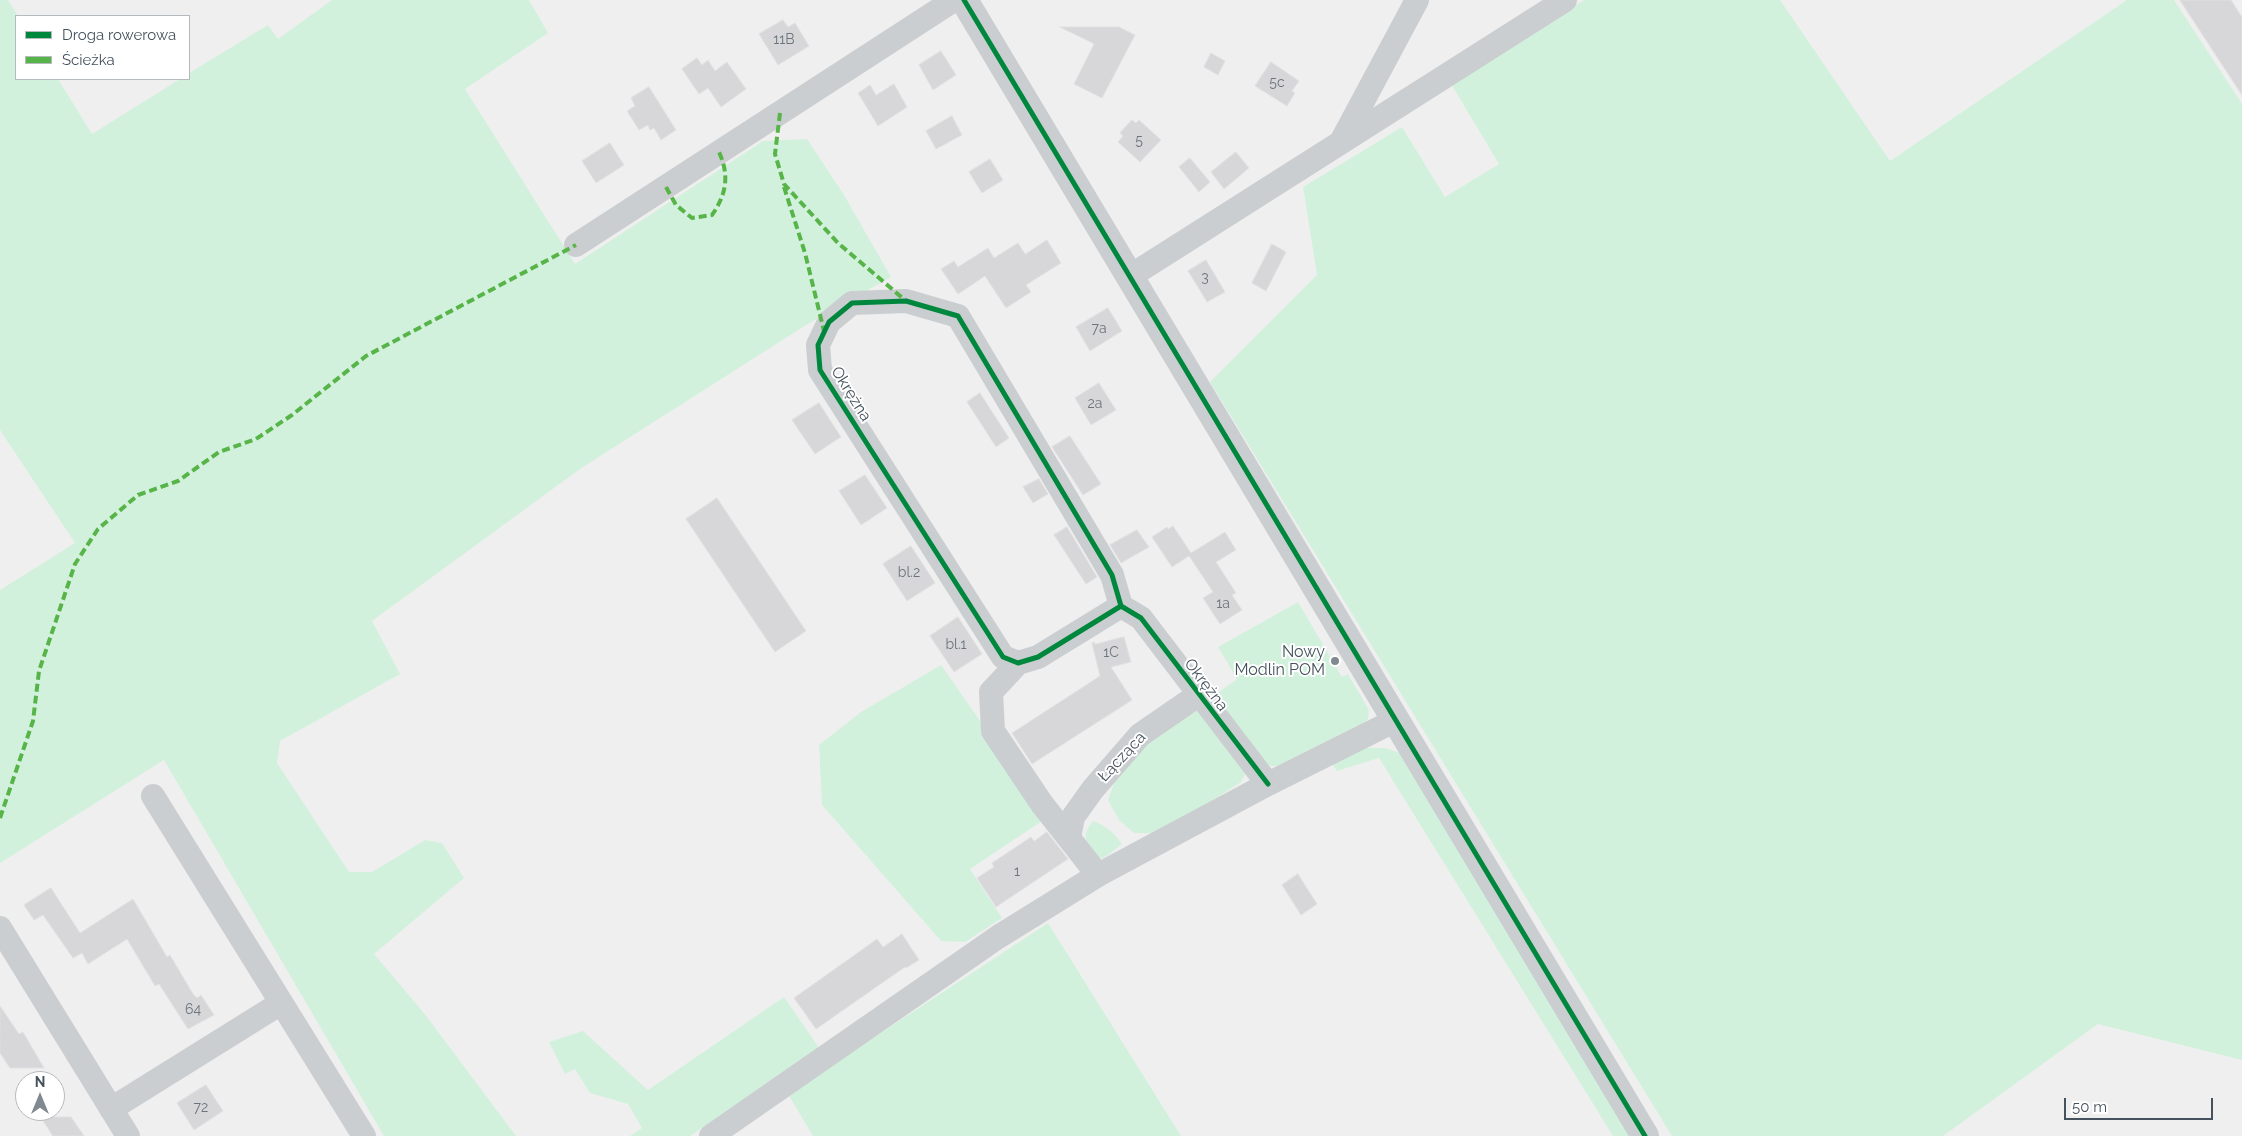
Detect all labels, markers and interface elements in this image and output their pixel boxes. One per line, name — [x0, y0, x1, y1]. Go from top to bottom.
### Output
legend — [15, 15, 190, 80]
text: Droga rowerowa — [62, 26, 176, 44]
house number: 11B — [773, 32, 795, 48]
text: Ścieżka — [62, 51, 115, 69]
house number: 5c — [1269, 75, 1285, 91]
house number: 5 — [1135, 133, 1143, 149]
house number: 3 — [1201, 270, 1209, 286]
house number: 7a — [1091, 321, 1107, 337]
street label: Okrężna — [827, 363, 875, 425]
house number: 2a — [1088, 396, 1102, 412]
house number: bl.2 — [898, 565, 920, 581]
house number: 1a — [1216, 596, 1230, 612]
house number: bl.1 — [945, 637, 967, 653]
place label: Nowy Modlin POM — [1234, 642, 1325, 680]
house number: 1C — [1103, 645, 1119, 661]
street label: Okrężna — [1180, 655, 1232, 715]
marker: Nowy Modlin POM — [1329, 655, 1341, 667]
street label: Łącząca — [1094, 728, 1150, 786]
house number: 1 — [1014, 864, 1020, 880]
house number: 64 — [185, 1002, 201, 1018]
north arrow — [15, 1071, 65, 1121]
text: N — [35, 1074, 45, 1090]
scale bar — [2067, 1088, 2216, 1120]
text: 50 m — [2072, 1098, 2107, 1116]
house number: 72 — [194, 1100, 208, 1116]

